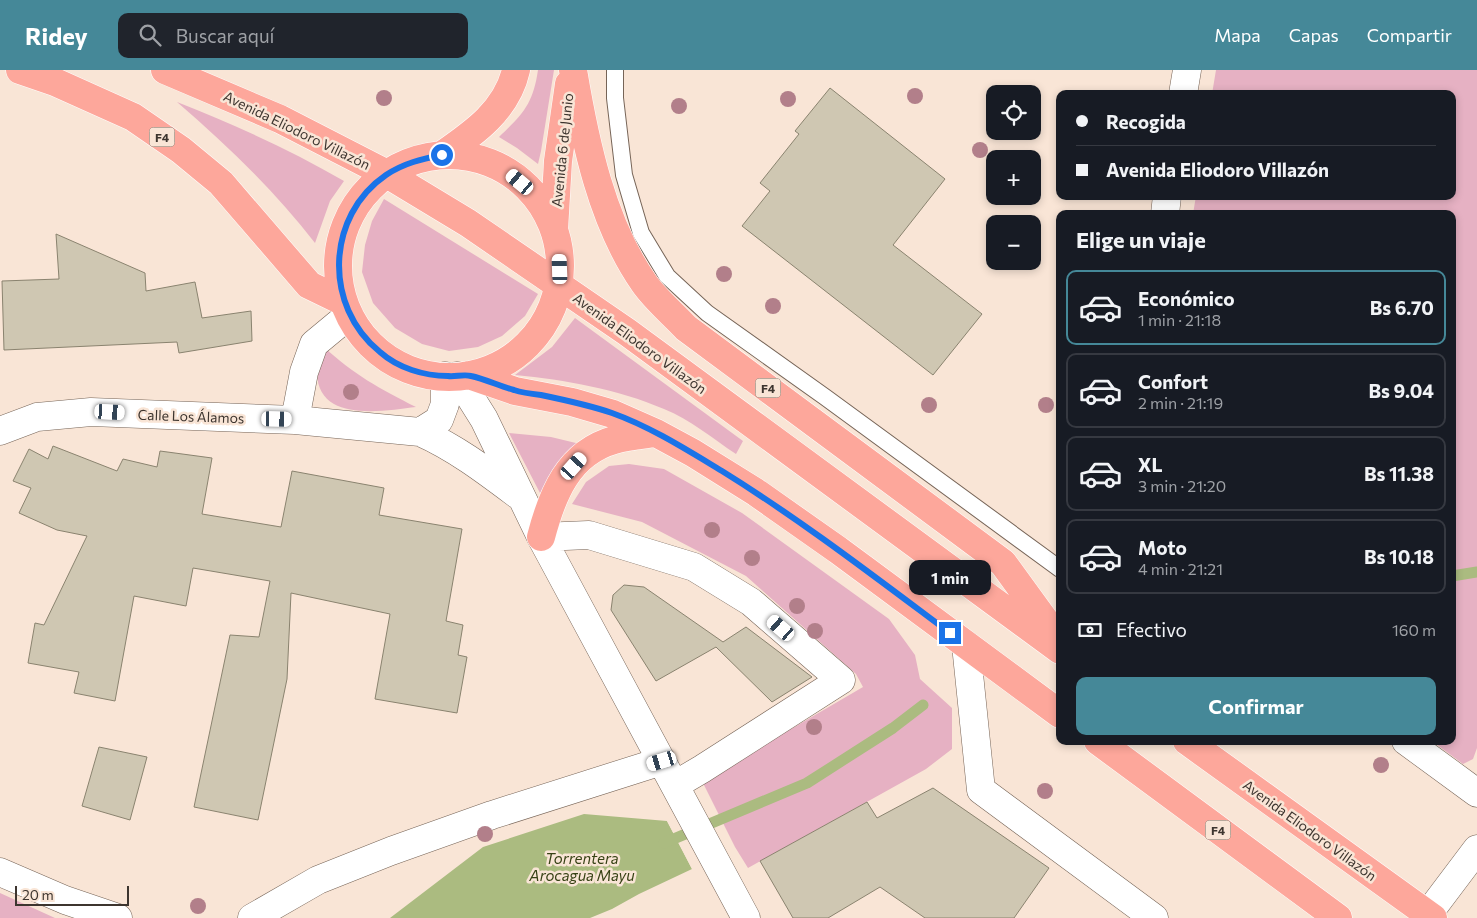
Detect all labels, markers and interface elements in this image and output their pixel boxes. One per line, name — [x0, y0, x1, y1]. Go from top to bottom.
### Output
search box — [118, 13, 468, 58]
text: Ridey — [25, 21, 88, 50]
icon: search — [136, 21, 164, 49]
text: Buscar aquí — [176, 24, 274, 47]
text: Mapa — [1214, 24, 1261, 46]
text: Capas — [1289, 24, 1339, 46]
text: Compartir — [1367, 24, 1452, 46]
map controls — [986, 85, 1041, 270]
button: locate — [986, 85, 1041, 140]
street label: Avenida Eliodoro Villazón — [221, 87, 373, 173]
street label: Avenida 6 de Junio — [548, 92, 576, 208]
text: Recogida — [1106, 110, 1186, 133]
road number: F4 — [150, 128, 174, 146]
route start — [431, 144, 453, 166]
button: + — [986, 150, 1041, 205]
text: Avenida Eliodoro Villazón — [1106, 158, 1329, 181]
car — [503, 167, 536, 197]
button: − — [986, 215, 1041, 270]
text: Elige un viaje — [1076, 226, 1206, 253]
car — [551, 254, 568, 284]
icon: car — [1078, 285, 1123, 330]
text: Económico — [1138, 287, 1235, 310]
street label: Avenida Eliodoro Villazón — [570, 289, 710, 397]
text: Bs 6.70 — [1370, 296, 1434, 319]
text: 1 min · 21:18 — [1138, 310, 1221, 329]
icon: car — [1078, 368, 1123, 413]
text: Confort — [1138, 370, 1208, 393]
road number: F4 — [756, 378, 780, 398]
text: Bs 9.04 — [1368, 379, 1434, 402]
text: 2 min · 21:19 — [1138, 393, 1223, 412]
car — [94, 404, 125, 420]
street label: Calle Los Álamos — [137, 406, 245, 426]
car — [261, 411, 292, 427]
car — [558, 450, 589, 482]
icon: car — [1078, 451, 1123, 496]
text: XL — [1138, 453, 1163, 476]
text: Bs 11.38 — [1364, 462, 1434, 485]
text: 3 min · 21:20 — [1138, 476, 1226, 495]
icon: car — [1078, 534, 1123, 579]
text: Moto — [1138, 536, 1187, 559]
text: Bs 10.18 — [1364, 545, 1434, 568]
text: 4 min · 21:21 — [1138, 559, 1223, 578]
callout: 1 min — [909, 560, 991, 596]
text: 1 min — [931, 568, 969, 587]
car — [764, 612, 797, 644]
icon: cash — [1076, 616, 1104, 644]
text: Efectivo — [1116, 618, 1187, 641]
text: 160 m — [1392, 620, 1436, 639]
route end — [939, 622, 961, 644]
button: Confirmar — [1076, 677, 1436, 735]
car — [645, 749, 678, 773]
street label: Avenida Eliodoro Villazón — [1240, 776, 1380, 884]
road number: F4 — [1206, 820, 1230, 840]
water label: Torrentera Arocagua Mayu — [528, 849, 635, 884]
scale bar — [15, 883, 129, 906]
text: 20 m — [22, 886, 54, 903]

